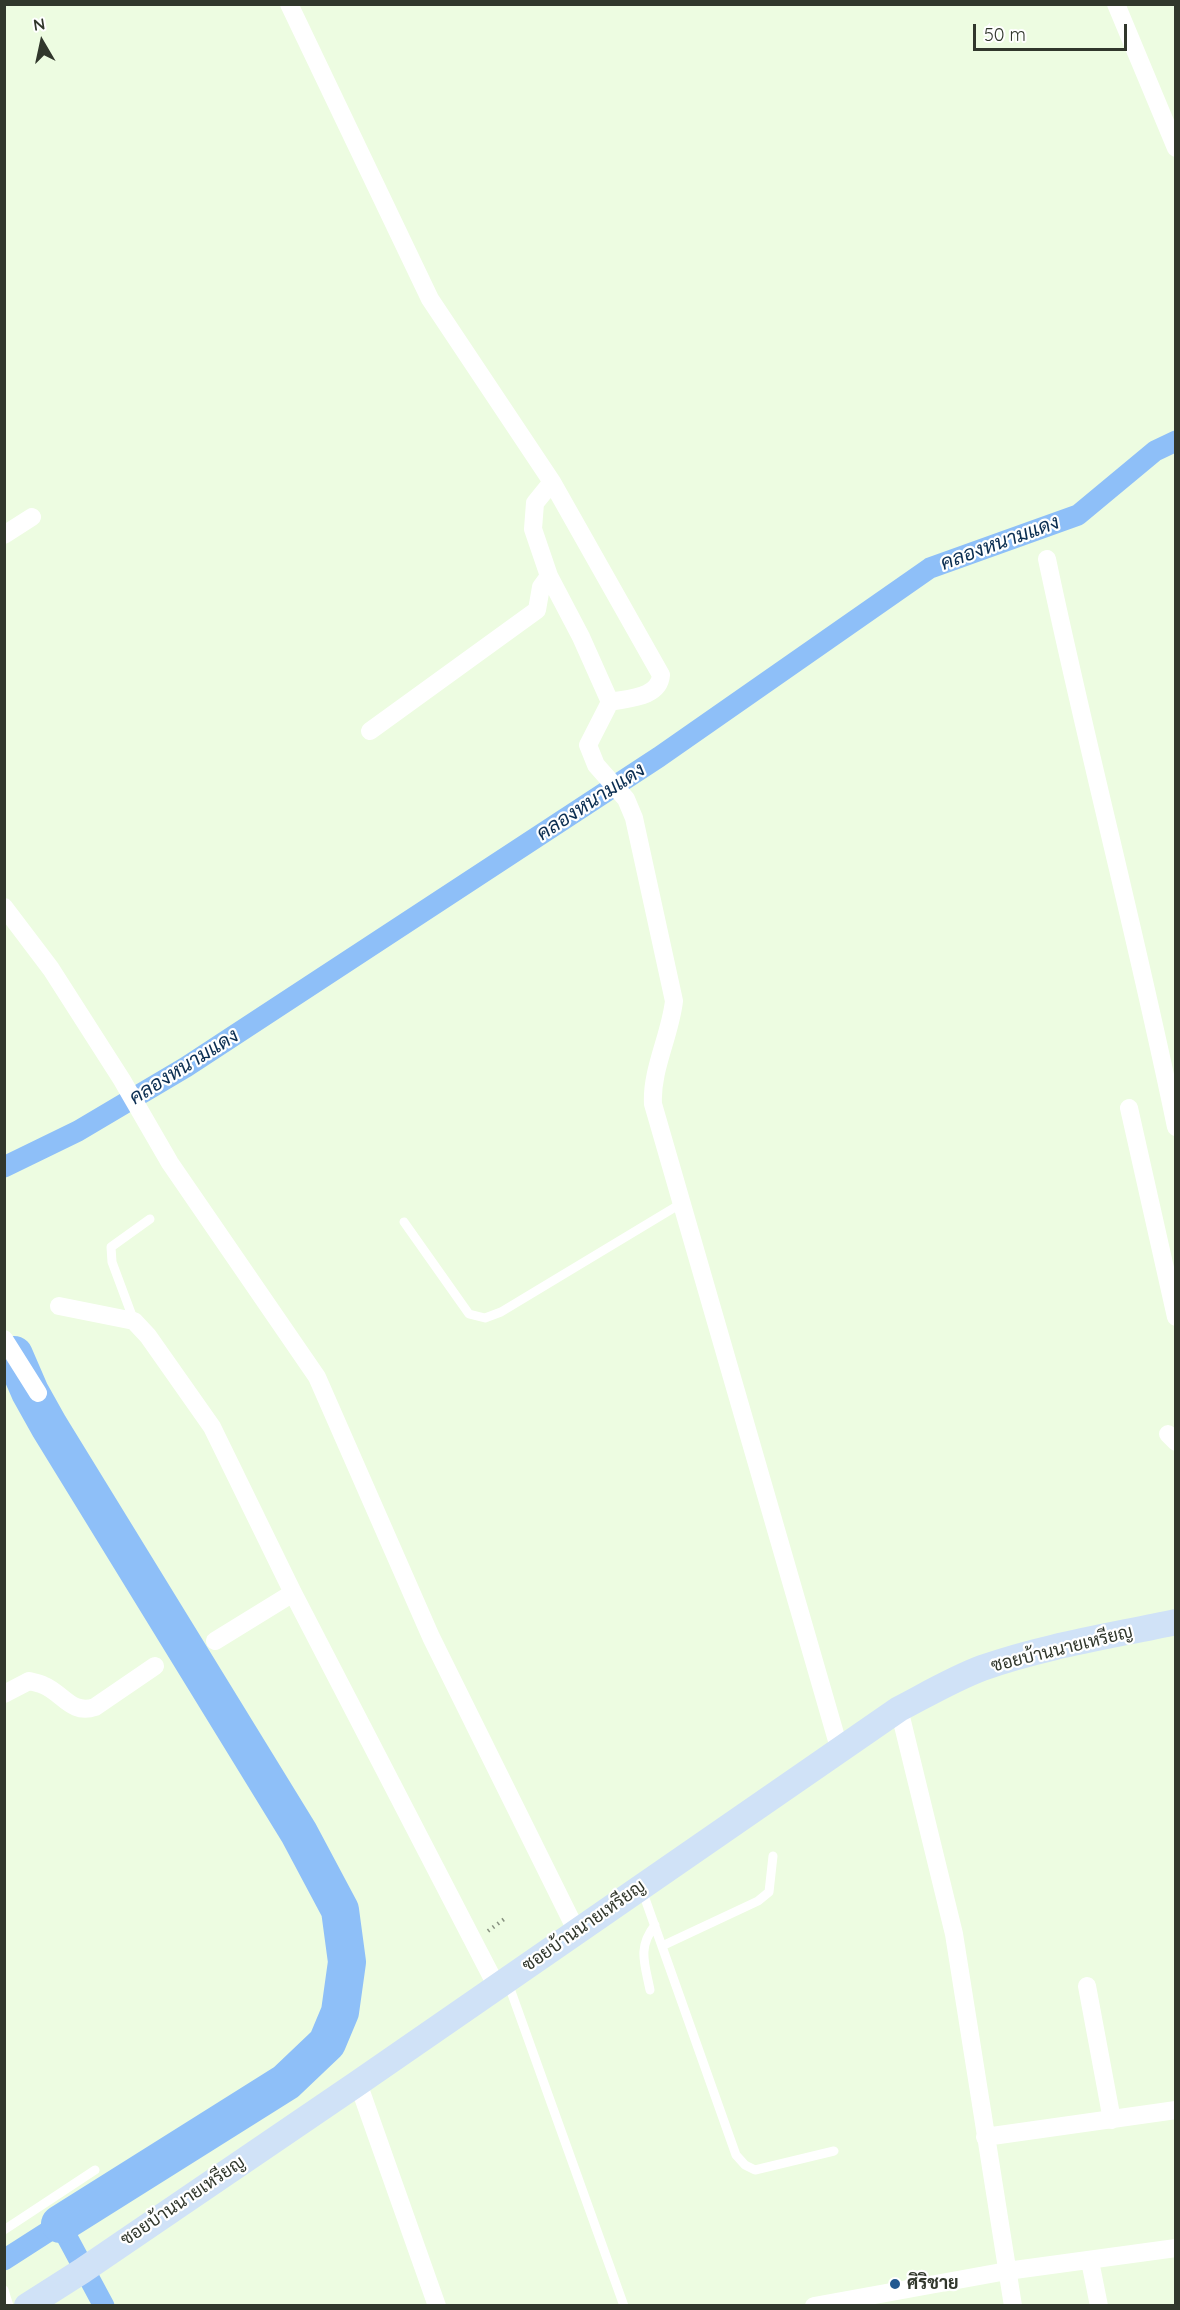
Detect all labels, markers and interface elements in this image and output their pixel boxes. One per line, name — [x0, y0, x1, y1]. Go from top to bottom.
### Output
north arrow — [12, 12, 72, 72]
scale bar — [976, 12, 1130, 50]
text: N — [32, 13, 47, 35]
text: 50 m — [984, 23, 1026, 46]
water label: คลองหนามแดง — [937, 510, 1063, 576]
water label: คลองหนามแดง — [532, 758, 650, 846]
water label: คลองหนามแดง — [125, 1024, 243, 1110]
street label: ซอยบ้านนายเหรียญ — [989, 1621, 1135, 1677]
street label: ซอยบ้านนายเหรียญ — [518, 1876, 650, 1976]
street label: ซอยบ้านนายเหรียญ — [117, 2151, 249, 2251]
place label: ศิริชาย — [907, 2273, 959, 2295]
marker: ศิริชาย — [888, 2277, 902, 2291]

